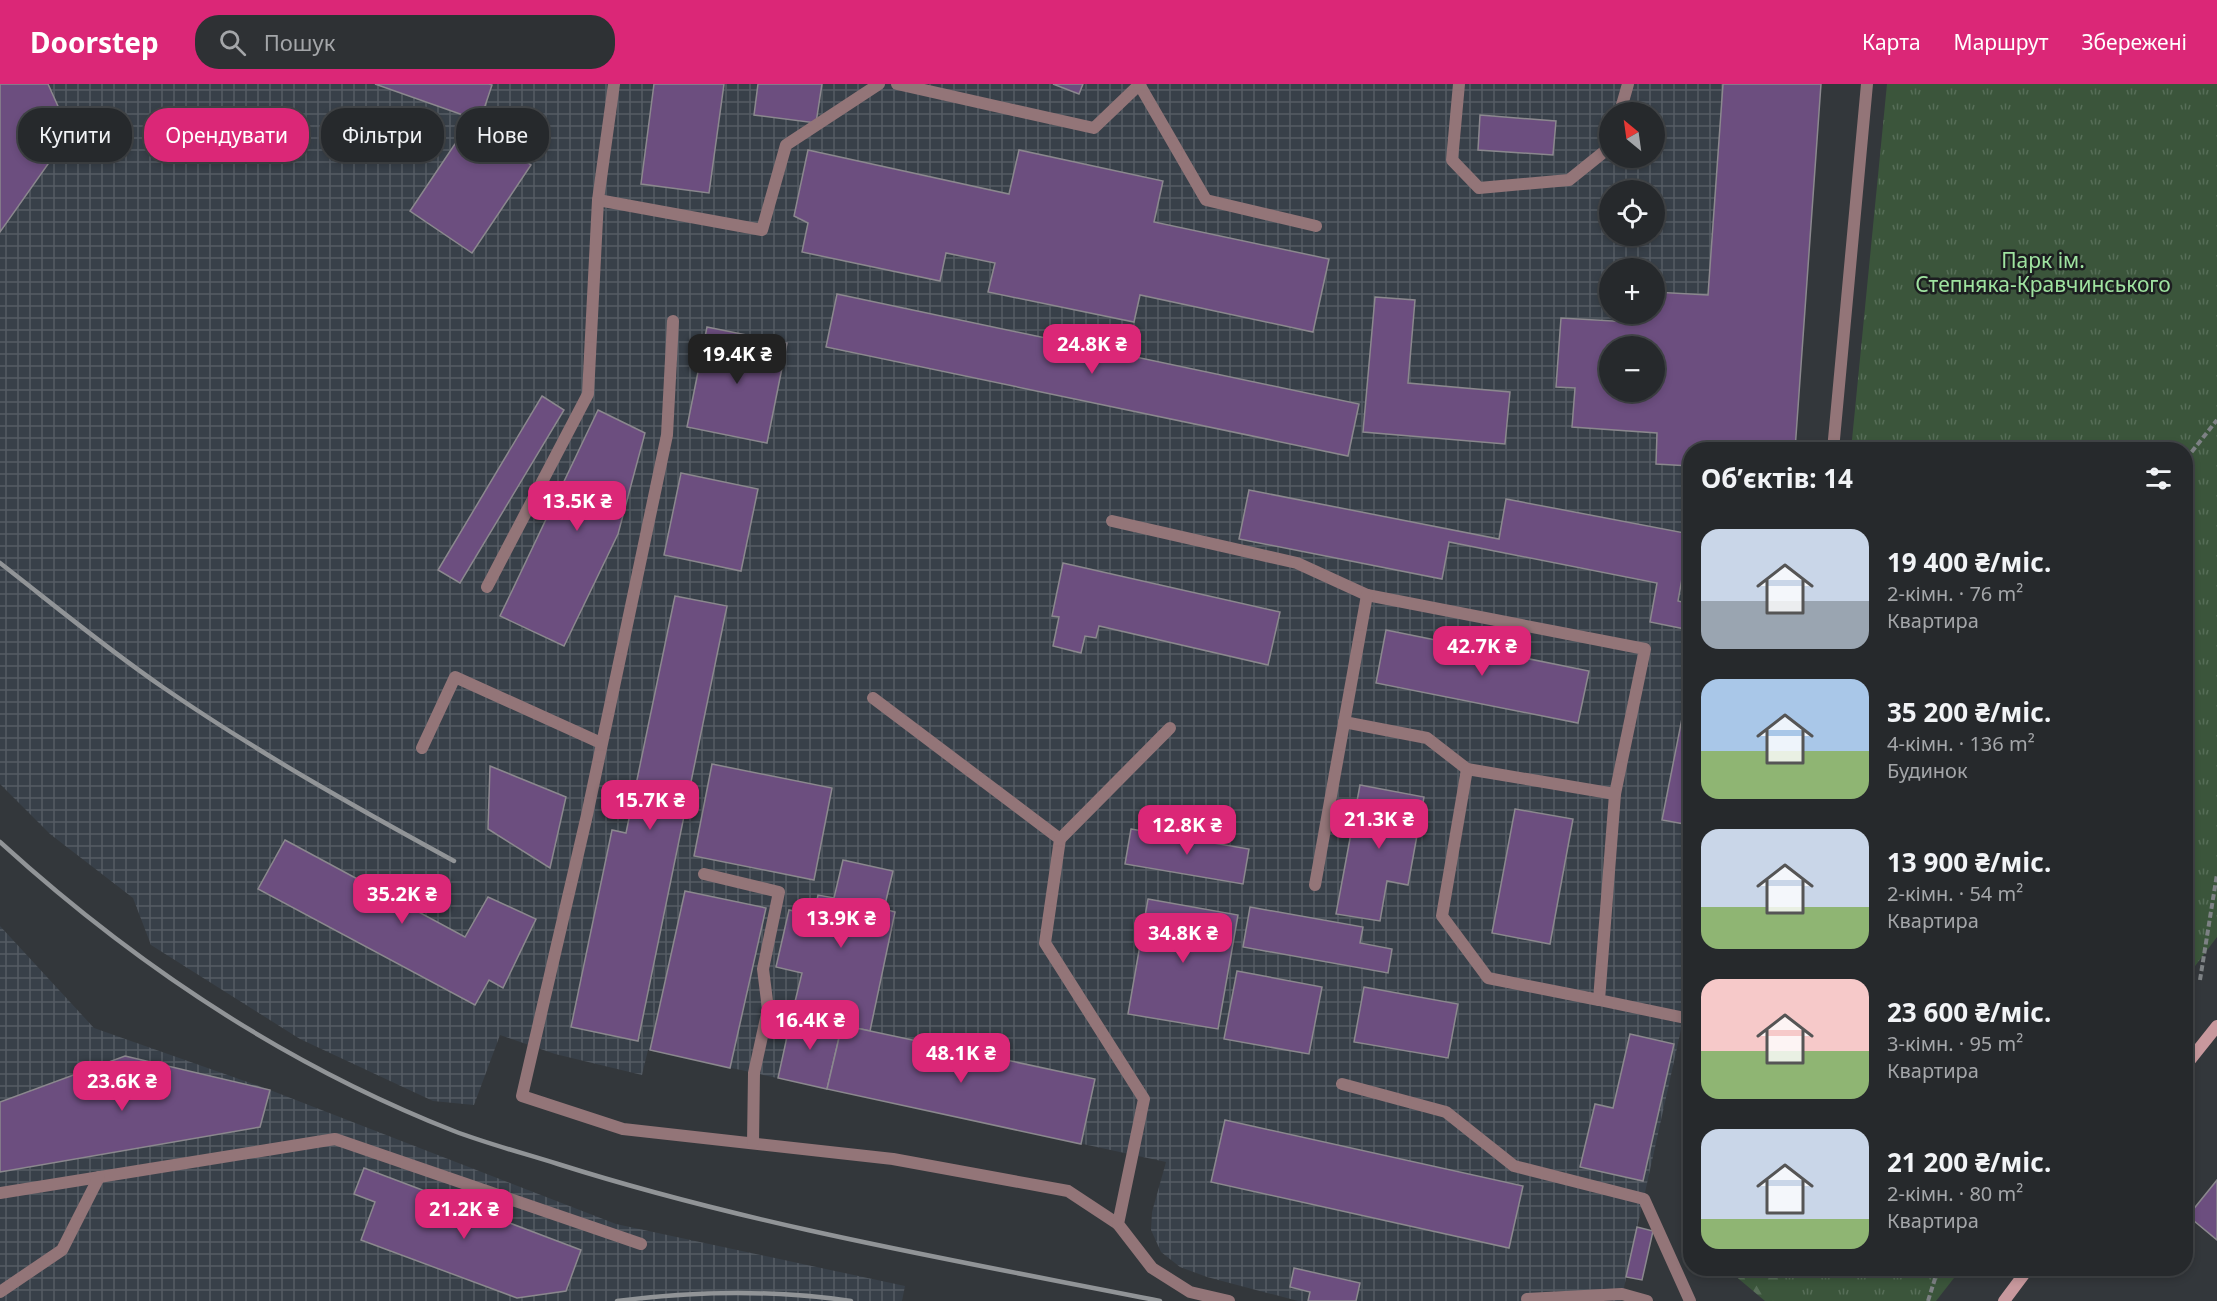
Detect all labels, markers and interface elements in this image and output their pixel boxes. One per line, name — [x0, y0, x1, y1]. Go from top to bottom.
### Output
search box — [195, 15, 615, 69]
text: Doorstep — [30, 23, 159, 61]
icon: search — [216, 26, 249, 59]
text: Пошук — [264, 27, 335, 57]
text: Карта — [1862, 28, 1921, 56]
text: Маршрут — [1954, 28, 2048, 56]
text: Збережені — [2081, 28, 2187, 56]
north arrow — [1599, 102, 1665, 168]
map controls — [1599, 102, 1665, 402]
chip: Купити — [18, 108, 132, 162]
chip: Орендувати — [144, 108, 309, 162]
chip: Фільтри — [321, 108, 444, 162]
chip: Нове — [456, 108, 549, 162]
button: locate — [1599, 180, 1665, 246]
park label: Парк ім. Степняка-Кравчинського — [1915, 246, 2171, 298]
button: + — [1599, 258, 1665, 324]
pin: 24.8K ₴ — [1037, 324, 1147, 375]
text: 24.8K ₴ — [1057, 330, 1127, 357]
pin: 19.4K ₴ — [682, 334, 792, 385]
button: − — [1599, 336, 1665, 402]
text: 19.4K ₴ — [702, 340, 772, 367]
text: Об’єктів: 14 — [1701, 460, 1853, 496]
icon: filters — [2142, 462, 2175, 495]
pin: 13.5K ₴ — [522, 481, 632, 532]
text: 13.5K ₴ — [542, 487, 612, 514]
text: 19 400 ₴/міс. — [1887, 544, 2051, 580]
icon: home — [1749, 553, 1821, 625]
text: 2-кімн. · 76 m² — [1887, 580, 2023, 607]
text: Квартира — [1887, 607, 1979, 634]
pin: 42.7K ₴ — [1427, 626, 1537, 677]
text: 42.7K ₴ — [1447, 632, 1517, 659]
text: 35 200 ₴/міс. — [1887, 694, 2051, 730]
icon: home — [1749, 703, 1821, 775]
text: 4-кімн. · 136 m² — [1887, 730, 2035, 757]
text: Будинок — [1887, 757, 1968, 784]
pin: 15.7K ₴ — [595, 780, 705, 831]
text: 15.7K ₴ — [615, 786, 685, 813]
pin: 21.3K ₴ — [1324, 799, 1434, 850]
pin: 12.8K ₴ — [1132, 805, 1242, 856]
text: 21.3K ₴ — [1344, 805, 1414, 832]
text: 12.8K ₴ — [1152, 811, 1222, 838]
text: 13 900 ₴/міс. — [1887, 844, 2051, 880]
icon: home — [1749, 853, 1821, 925]
pin: 35.2K ₴ — [347, 874, 457, 925]
text: 35.2K ₴ — [367, 880, 437, 907]
text: 2-кімн. · 54 m² — [1887, 880, 2023, 907]
pin: 13.9K ₴ — [786, 898, 896, 949]
text: 13.9K ₴ — [806, 904, 876, 931]
text: Квартира — [1887, 907, 1979, 934]
pin: 34.8K ₴ — [1128, 913, 1238, 964]
text: 34.8K ₴ — [1148, 919, 1218, 946]
text: 23 600 ₴/міс. — [1887, 994, 2051, 1030]
pin: 16.4K ₴ — [755, 1000, 865, 1051]
icon: home — [1749, 1003, 1821, 1075]
text: 16.4K ₴ — [775, 1006, 845, 1033]
text: 3-кімн. · 95 m² — [1887, 1030, 2023, 1057]
pin: 48.1K ₴ — [906, 1033, 1016, 1084]
text: 48.1K ₴ — [926, 1039, 996, 1066]
text: Квартира — [1887, 1057, 1979, 1084]
pin: 23.6K ₴ — [67, 1061, 177, 1112]
text: 23.6K ₴ — [87, 1067, 157, 1094]
text: 21 200 ₴/міс. — [1887, 1144, 2051, 1180]
icon: home — [1749, 1153, 1821, 1225]
text: 2-кімн. · 80 m² — [1887, 1180, 2023, 1207]
pin: 21.2K ₴ — [409, 1189, 519, 1240]
text: 21.2K ₴ — [429, 1195, 499, 1222]
text: Квартира — [1887, 1207, 1979, 1234]

